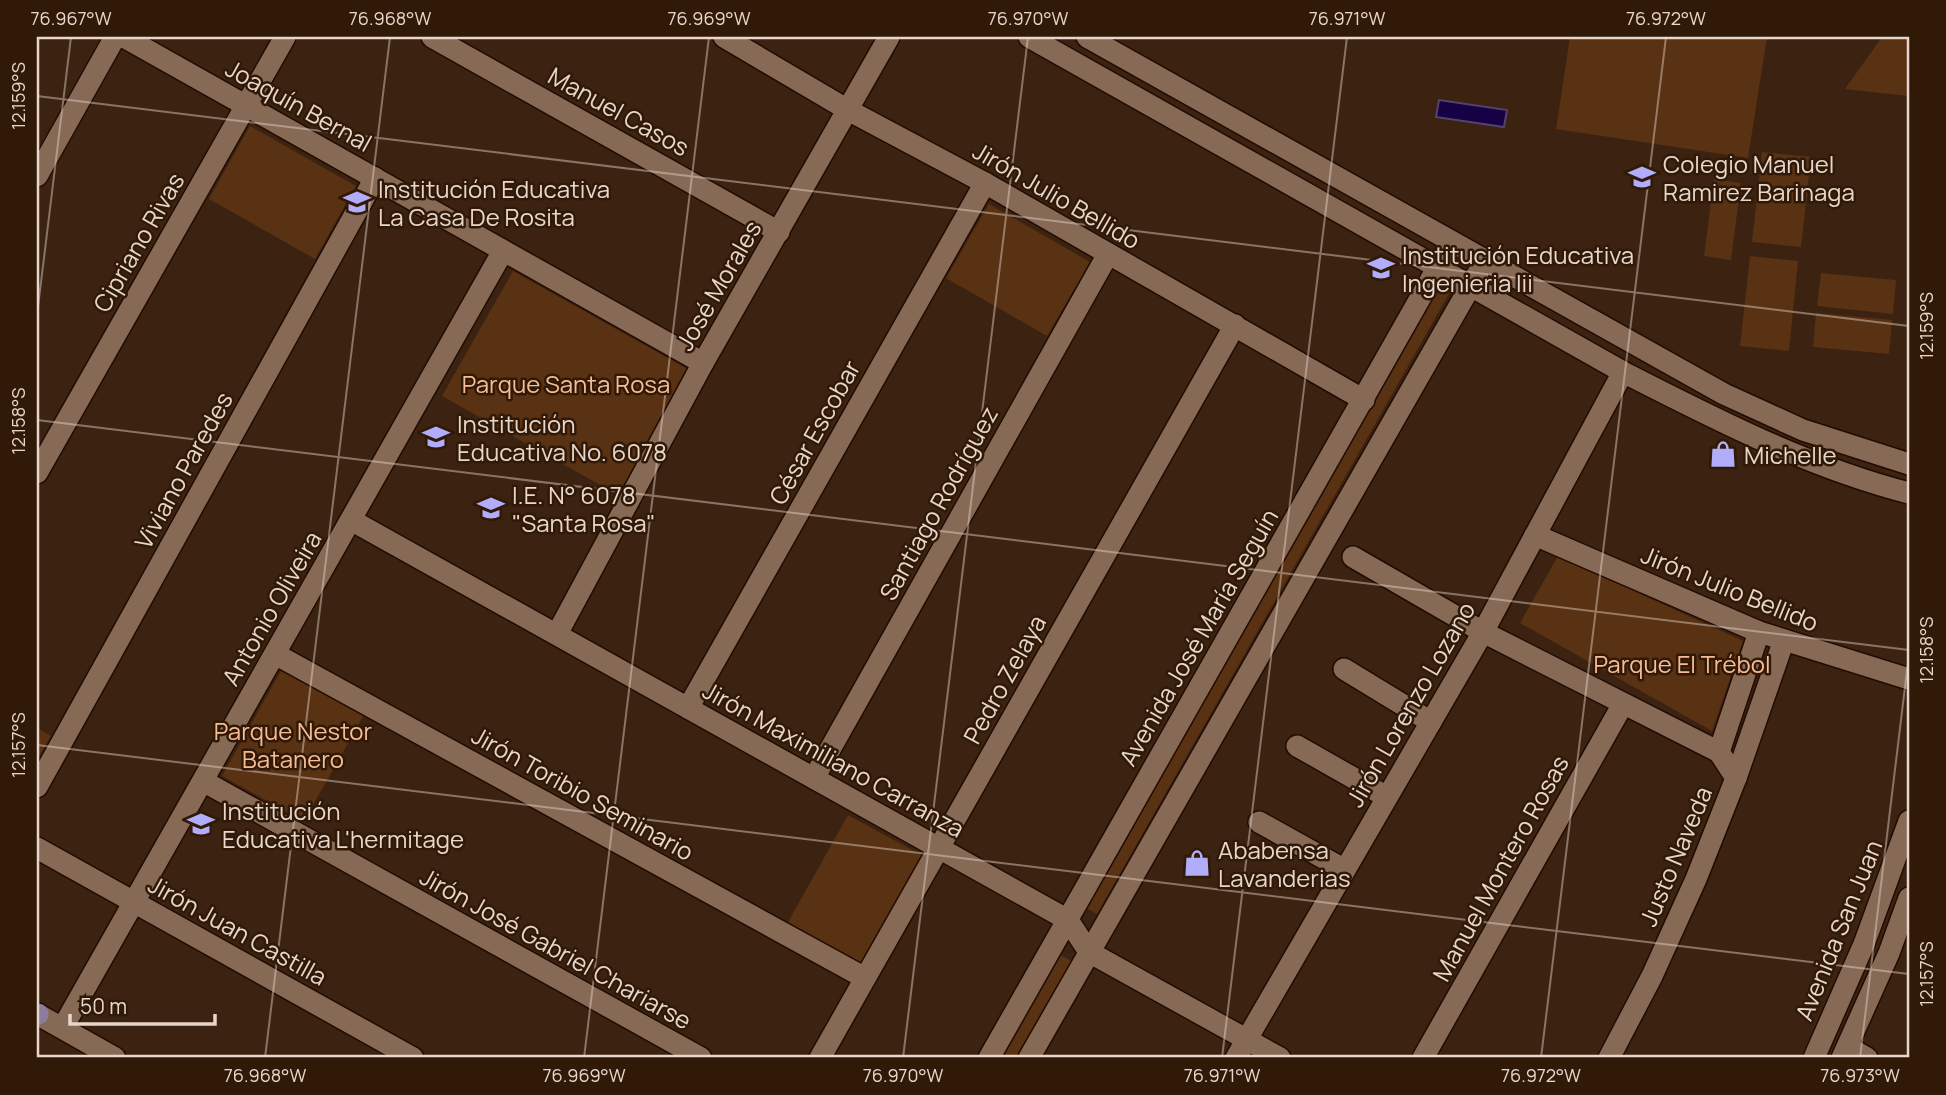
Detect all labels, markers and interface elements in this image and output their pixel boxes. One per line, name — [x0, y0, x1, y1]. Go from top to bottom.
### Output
text: 76.967°W — [30, 6, 112, 30]
text: 76.968°W — [349, 6, 431, 30]
text: 76.969°W — [667, 6, 751, 30]
text: 76.970°W — [988, 6, 1068, 30]
text: 76.971°W — [1309, 6, 1386, 30]
text: 76.972°W — [1626, 6, 1706, 30]
street label: Joaquín Bernal — [220, 51, 378, 159]
street label: Manuel Casos — [543, 59, 695, 163]
text: 12.159°S — [6, 62, 30, 130]
street label: Jirón Julio Bellido — [967, 134, 1147, 256]
place label: Colegio Manuel Ramirez Barinaga — [1663, 147, 1855, 208]
school or university icon: Colegio Manuel Ramirez Barinaga — [1627, 162, 1657, 192]
street label: Cipriano Rivas — [85, 166, 191, 318]
place label: Institución Educativa La Casa De Rosita — [378, 172, 610, 233]
school or university icon: Institución Educativa La Casa De Rosita — [342, 187, 372, 217]
street label: José Morales — [668, 214, 768, 356]
place label: Institución Educativa Ingenieria Iii — [1402, 238, 1634, 299]
school or university icon: Institución Educativa Ingenieria Iii — [1366, 253, 1396, 283]
text: 12.159°S — [1914, 292, 1938, 360]
street label: César Escobar — [761, 354, 867, 510]
park label: Parque Santa Rosa — [462, 367, 670, 400]
street label: Viviano Paredes — [126, 386, 240, 554]
text: 12.158°S — [6, 388, 30, 454]
street label: Santiago Rodríguez — [871, 400, 1005, 606]
place label: Institución Educativa No. 6078 — [457, 407, 667, 468]
school or university icon: Institución Educativa No. 6078 — [421, 422, 451, 452]
place label: Michelle — [1744, 438, 1837, 471]
shop icon: Michelle — [1708, 439, 1738, 469]
place label: I.E. N° 6078 "Santa Rosa" — [512, 478, 656, 539]
school or university icon: I.E. N° 6078 "Santa Rosa" — [476, 493, 506, 523]
street label: Avenida José María Seguín — [1111, 503, 1285, 771]
street label: Antonio Oliveira — [213, 525, 329, 691]
street label: Jirón Julio Bellido — [1637, 537, 1823, 639]
street label: Jirón Lorenzo Lozano — [1338, 595, 1482, 813]
street label: Pedro Zelaya — [955, 609, 1053, 749]
text: 12.158°S — [1914, 617, 1938, 683]
park label: Parque El Trébol — [1593, 647, 1771, 680]
street label: Jirón Maximiliano Carranza — [697, 673, 971, 845]
text: 12.157°S — [6, 712, 30, 778]
park label: Parque Nestor Batanero — [214, 714, 372, 775]
street label: Jirón Toribio Seminario — [466, 718, 700, 868]
street label: Manuel Montero Rosas — [1424, 749, 1576, 987]
street label: Justo Naveda — [1631, 781, 1719, 931]
place label: Institución Educativa L'hermitage — [222, 794, 464, 855]
school or university icon: Institución Educativa L'hermitage — [186, 809, 216, 839]
place label: Ababensa Lavanderias — [1218, 833, 1351, 894]
street label: Avenida San Juan — [1787, 835, 1889, 1025]
shop icon: Ababensa Lavanderias — [1182, 848, 1212, 878]
street label: Jirón José Gabriel Chariarse — [414, 860, 698, 1036]
street label: Jirón Juan Castilla — [143, 867, 333, 993]
text: 12.157°S — [1914, 941, 1938, 1007]
scale bar — [70, 983, 215, 1027]
text: 50 m — [80, 992, 127, 1020]
text: 76.968°W — [224, 1063, 306, 1087]
text: 76.969°W — [542, 1063, 626, 1087]
text: 76.970°W — [863, 1063, 943, 1087]
text: 76.971°W — [1184, 1063, 1261, 1087]
text: 76.972°W — [1501, 1063, 1581, 1087]
text: 76.973°W — [1820, 1063, 1900, 1087]

